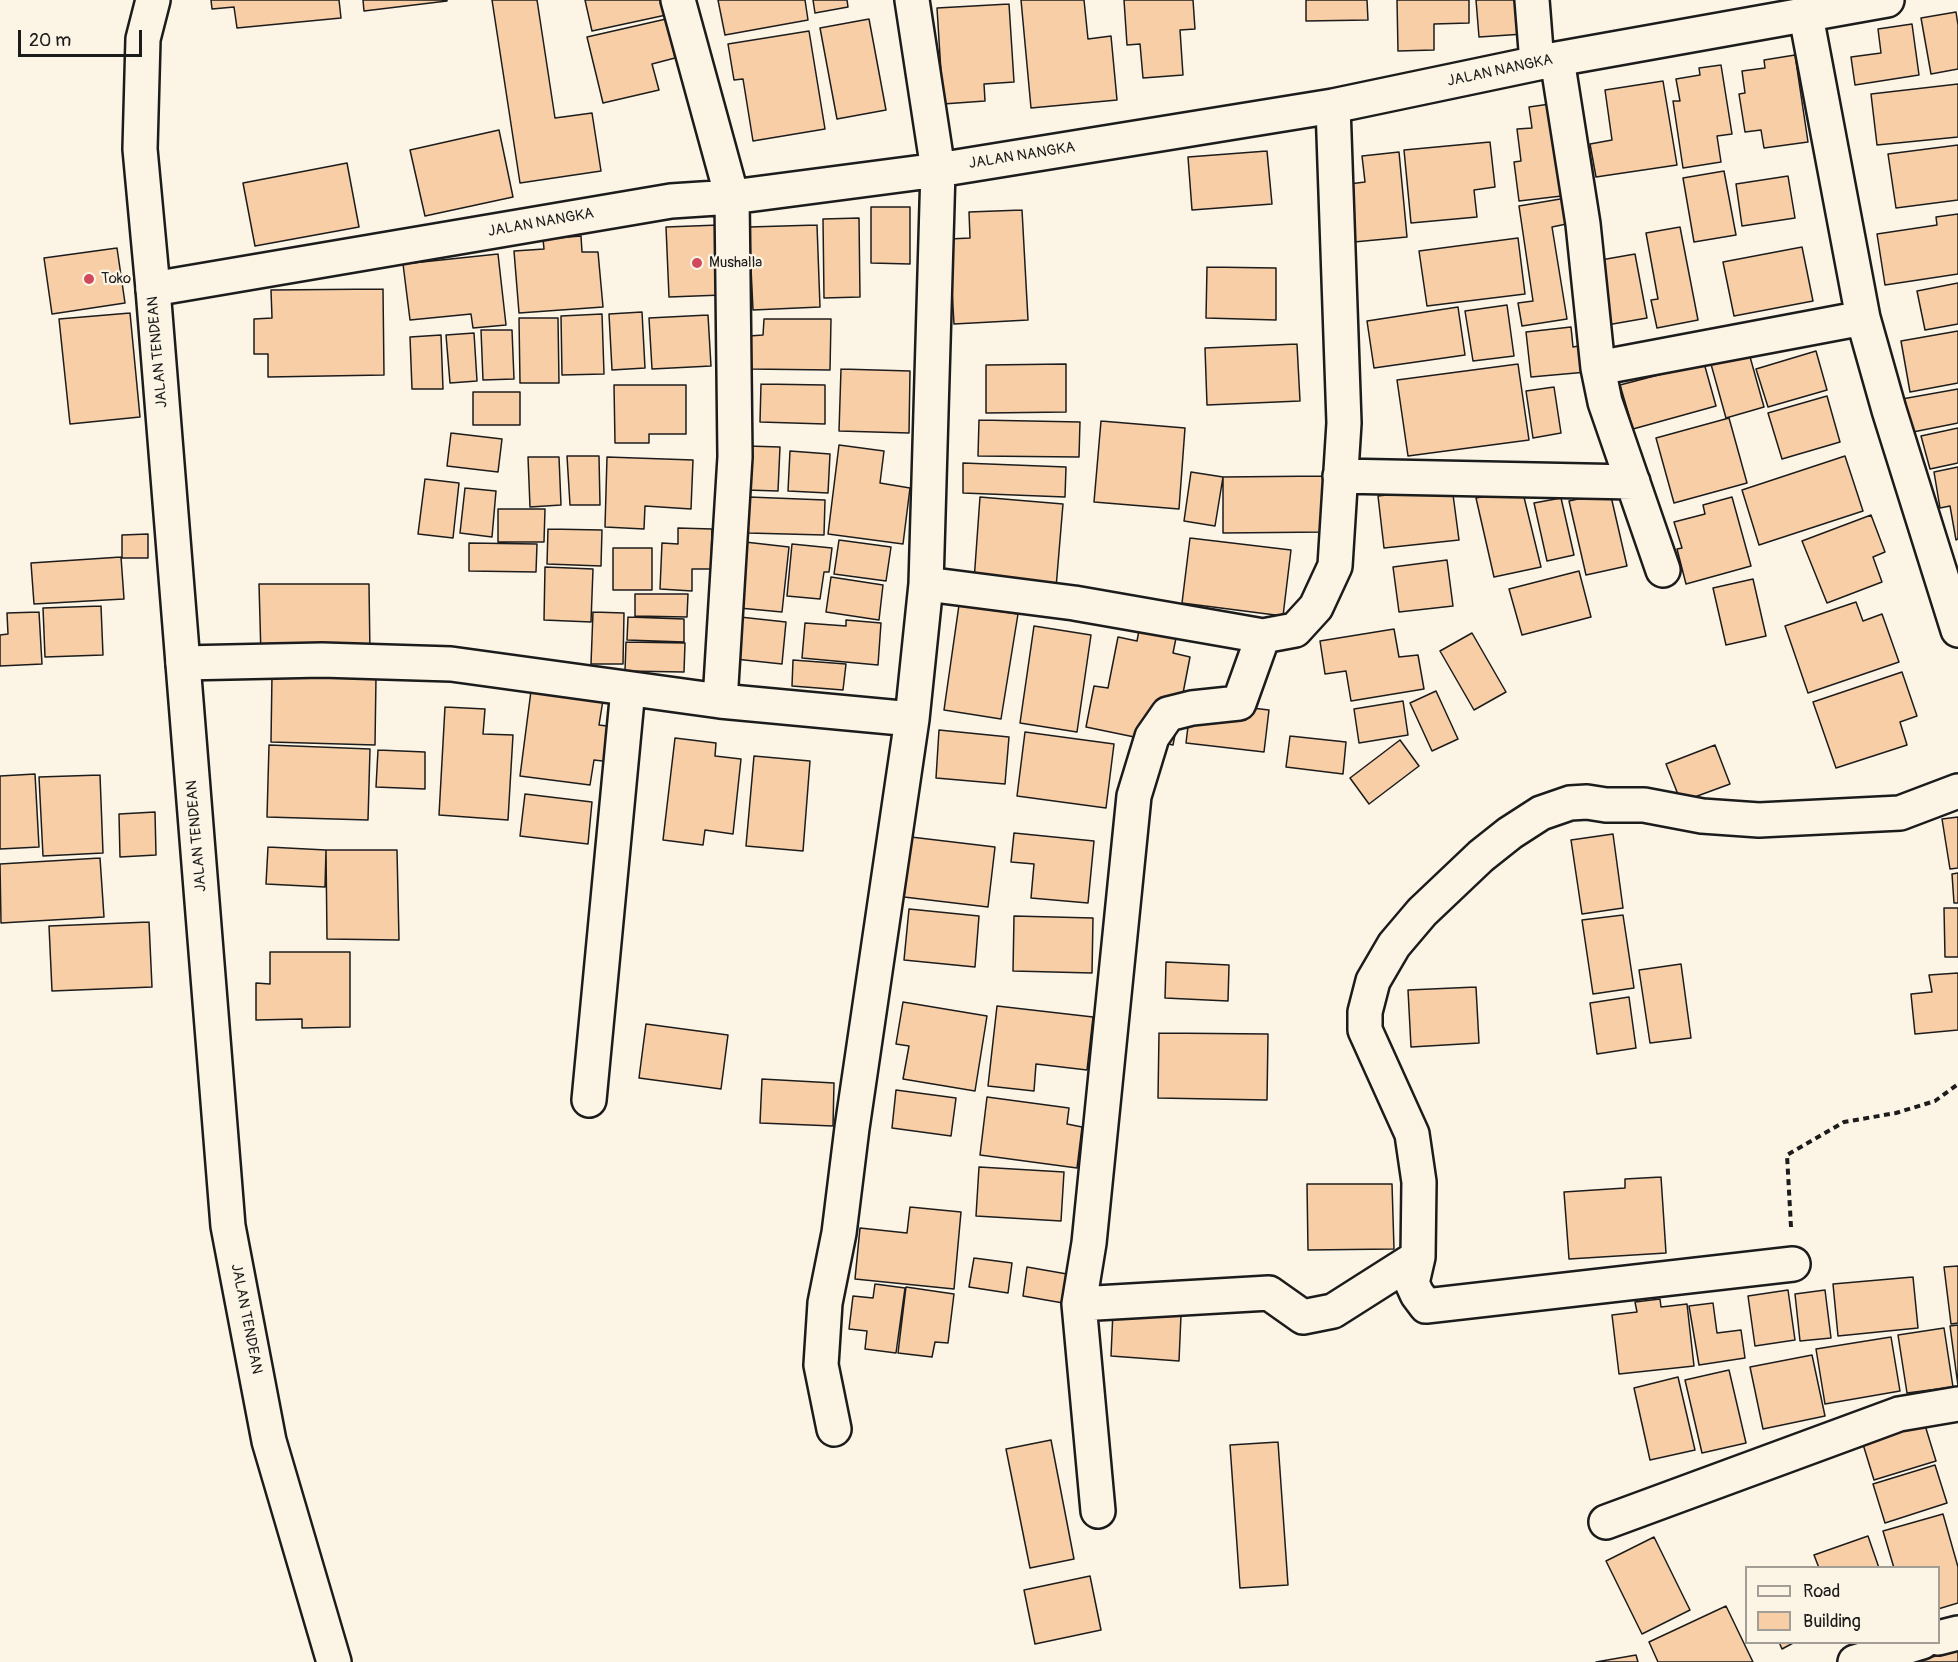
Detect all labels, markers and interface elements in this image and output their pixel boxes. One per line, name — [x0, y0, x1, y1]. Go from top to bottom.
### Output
scale bar — [21, 18, 146, 56]
text: 20 m — [29, 29, 71, 52]
street label: JALAN NANGKA — [1446, 51, 1554, 91]
street label: JALAN NANGKA — [968, 139, 1076, 173]
street label: JALAN NANGKA — [487, 205, 595, 241]
place label: Mushalla — [709, 254, 762, 272]
marker: Mushalla — [690, 256, 704, 270]
place label: Toko — [101, 270, 131, 288]
marker: Toko — [82, 272, 96, 286]
street label: JALAN TENDEAN — [144, 295, 172, 409]
street label: JALAN TENDEAN — [183, 779, 211, 893]
street label: JALAN TENDEAN — [226, 1262, 266, 1376]
legend — [1745, 1566, 1940, 1644]
text: Road — [1803, 1580, 1840, 1603]
text: Building — [1803, 1610, 1861, 1633]

